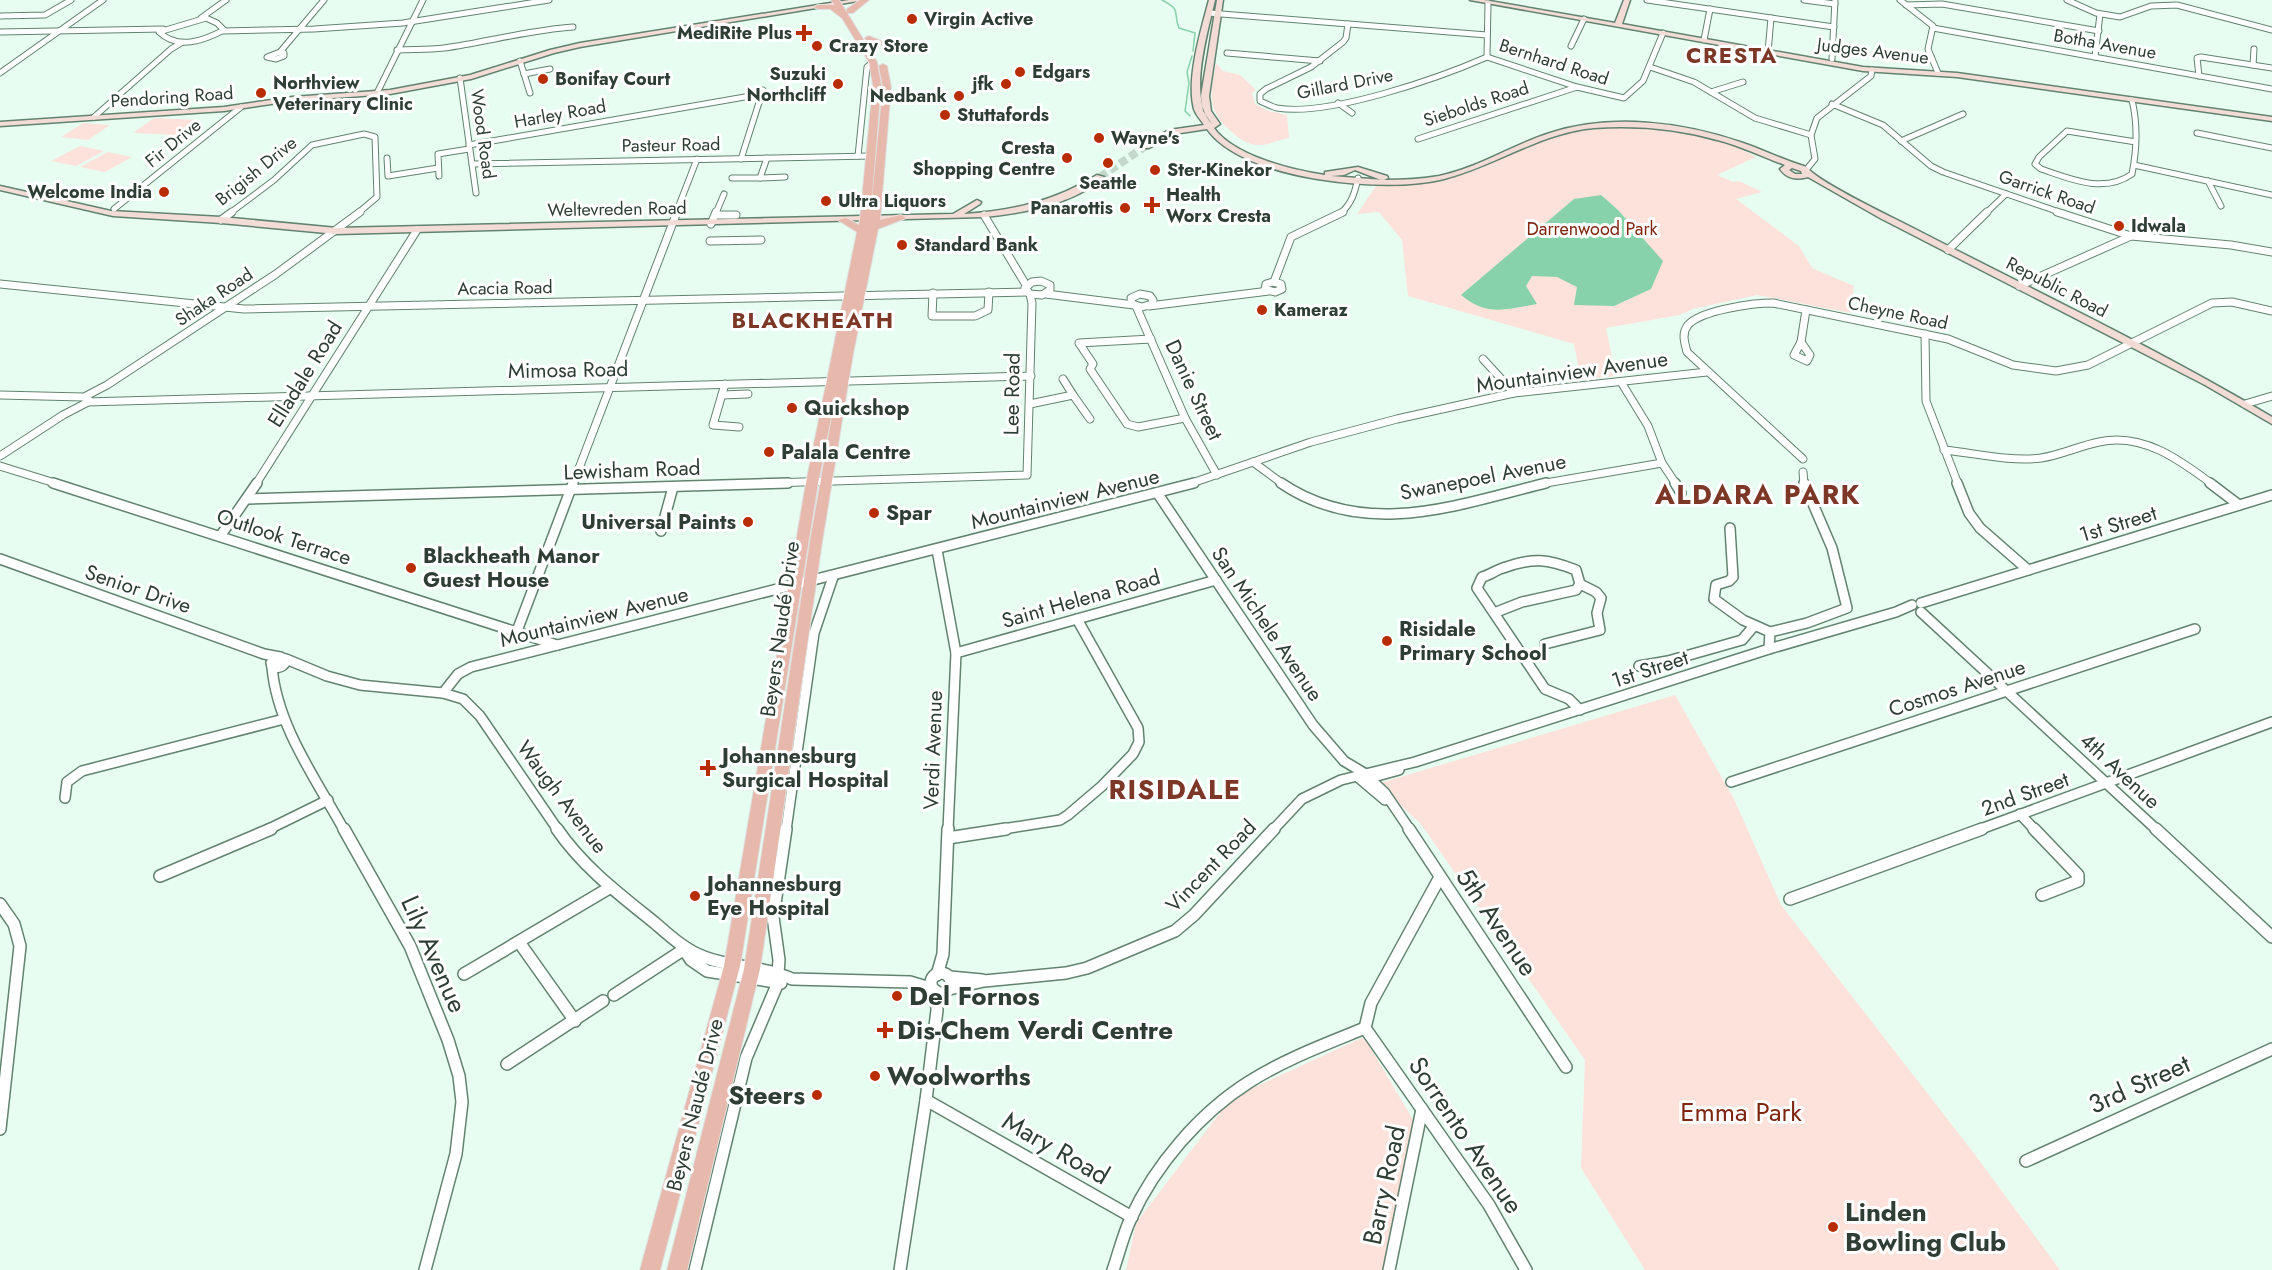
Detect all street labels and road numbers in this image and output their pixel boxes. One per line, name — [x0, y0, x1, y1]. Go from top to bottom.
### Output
street label: Botha Avenue — [2052, 22, 2158, 66]
street label: Judges Avenue — [1814, 31, 1930, 71]
street label: Bernhard Road — [1496, 32, 1612, 92]
street label: Gillard Drive — [1295, 62, 1395, 106]
street label: Siebolds Road — [1420, 75, 1532, 133]
street label: Pendoring Road — [110, 80, 234, 114]
street label: Wood Road — [464, 87, 502, 181]
street label: Harley Road — [512, 93, 608, 135]
street label: Fir Drive — [139, 112, 207, 174]
street label: Brigish Drive — [210, 130, 302, 212]
street label: Pasteur Road — [621, 131, 721, 159]
street label: Garrick Road — [1995, 163, 2099, 221]
street label: Weltevreden Road — [547, 195, 687, 223]
street label: Republic Road — [2002, 250, 2112, 324]
street label: Shaka Road — [170, 261, 258, 333]
street label: Acacia Road — [457, 274, 553, 302]
street label: Cheyne Road — [1846, 290, 1950, 336]
street label: Elladale Road — [260, 315, 350, 433]
street label: Danie Street — [1158, 335, 1230, 445]
street label: Mountainview Avenue — [1474, 344, 1670, 400]
street label: Lee Road — [996, 352, 1028, 436]
street label: Mimosa Road — [508, 354, 628, 386]
street label: Swanepoel Avenue — [1397, 446, 1569, 508]
street label: Lewisham Road — [563, 453, 701, 487]
street label: Mountainview Avenue — [968, 461, 1163, 537]
street label: 1st Street — [2076, 498, 2160, 550]
street label: Outlook Terrace — [213, 501, 355, 573]
street label: Beyers Naudé Drive — [753, 539, 807, 719]
street label: San Michele Avenue — [1204, 541, 1330, 707]
street label: Senior Drive — [81, 557, 195, 621]
street label: Saint Helena Road — [998, 562, 1164, 636]
street label: Mountainview Avenue — [497, 579, 692, 655]
street label: 1st Street — [1608, 642, 1692, 696]
street label: Cosmos Avenue — [1885, 652, 2029, 724]
street label: Verdi Avenue — [916, 690, 950, 810]
street label: 4th Avenue — [2073, 726, 2167, 816]
street label: Waugh Avenue — [510, 734, 615, 860]
street label: 2nd Street — [1977, 764, 2073, 824]
street label: Vincent Road — [1159, 813, 1263, 919]
street label: 5th Avenue — [1447, 860, 1547, 984]
street label: Lily Avenue — [391, 889, 477, 1019]
street label: Beyers Naudé Drive — [659, 1015, 731, 1195]
street label: 3rd Street — [2082, 1044, 2197, 1123]
street label: Sorrento Avenue — [1399, 1049, 1533, 1221]
street label: Mary Road — [995, 1102, 1117, 1194]
street label: Barry Road — [1353, 1122, 1415, 1248]

